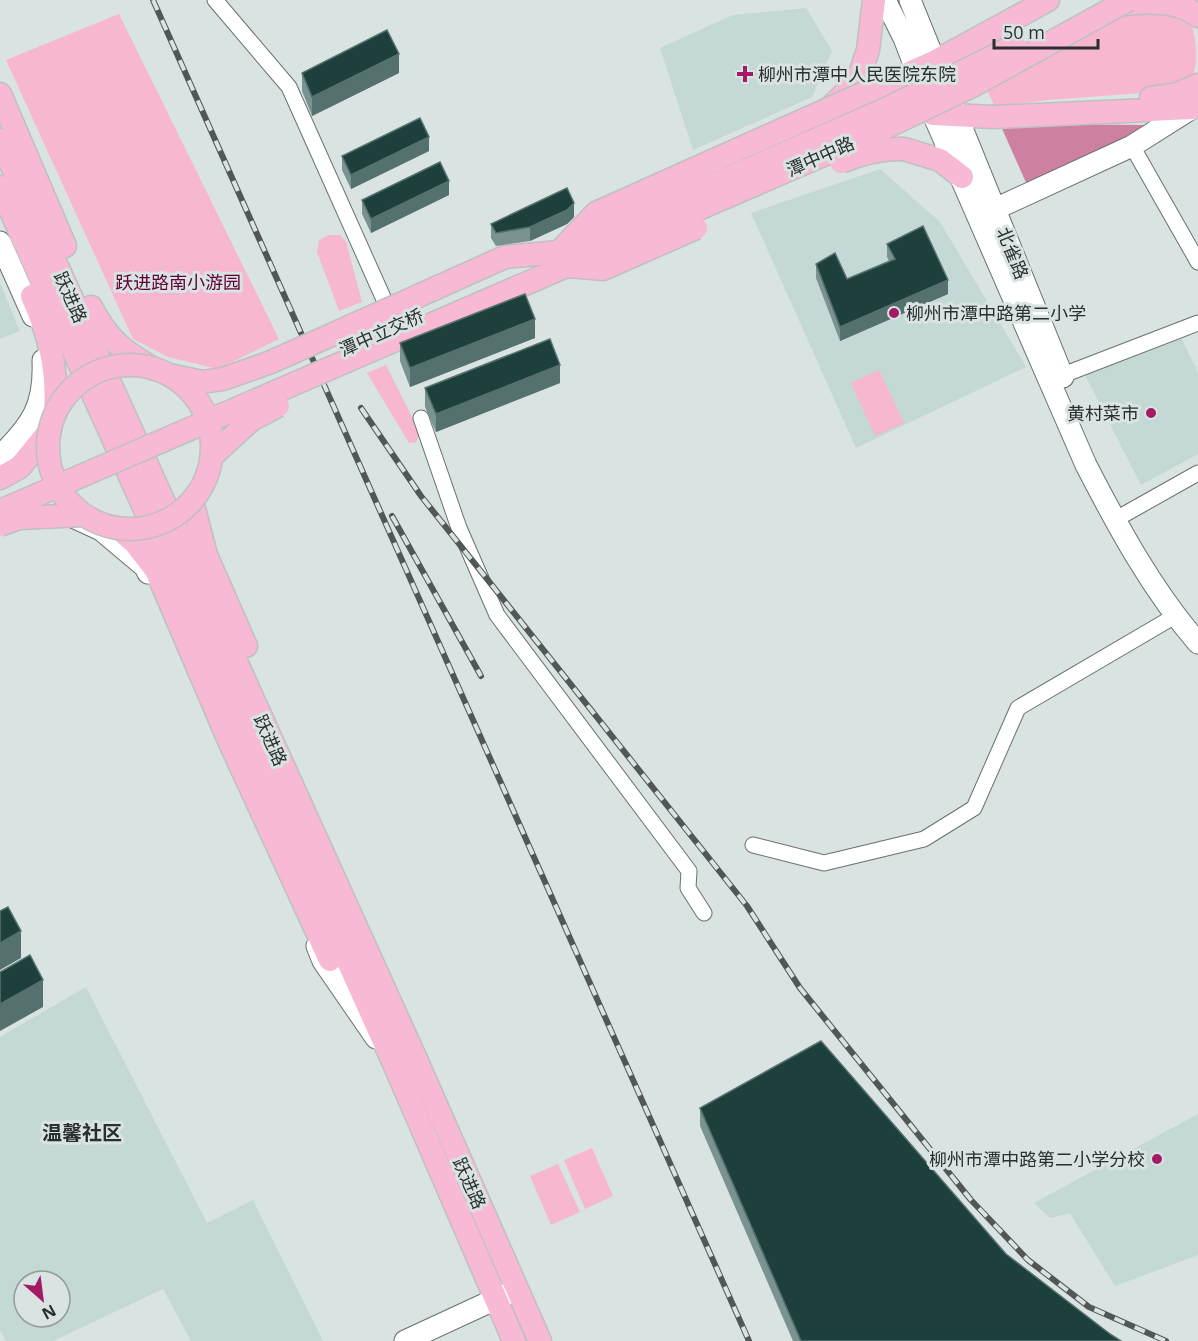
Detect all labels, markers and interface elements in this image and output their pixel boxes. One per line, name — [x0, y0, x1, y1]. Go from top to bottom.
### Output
scale bar — [994, 12, 1098, 50]
text: 50 m — [1003, 20, 1045, 44]
place label: 柳州市潭中人民医院东院 — [758, 62, 956, 86]
marker: 柳州市潭中人民医院东院 — [736, 65, 754, 83]
street label: 潭中中路 — [782, 130, 858, 182]
street label: 北雀路 — [992, 223, 1034, 283]
street label: 跃进路 — [49, 267, 93, 327]
park label: 跃进路南小游园 — [115, 270, 241, 294]
place label: 柳州市潭中路第二小学 — [906, 301, 1086, 325]
street label: 潭中立交桥 — [335, 303, 427, 361]
marker: 柳州市潭中路第二小学 — [887, 306, 901, 320]
place label: 黄村菜市 — [1067, 401, 1139, 425]
marker: 黄村菜市 — [1144, 406, 1158, 420]
street label: 跃进路 — [249, 710, 293, 770]
district label: 温馨社区 — [42, 1119, 122, 1146]
place label: 柳州市潭中路第二小学分校 — [929, 1147, 1145, 1171]
marker: 柳州市潭中路第二小学分校 — [1150, 1152, 1164, 1166]
street label: 跃进路 — [448, 1153, 492, 1213]
north arrow — [12, 1269, 72, 1329]
text: N — [38, 1299, 60, 1325]

